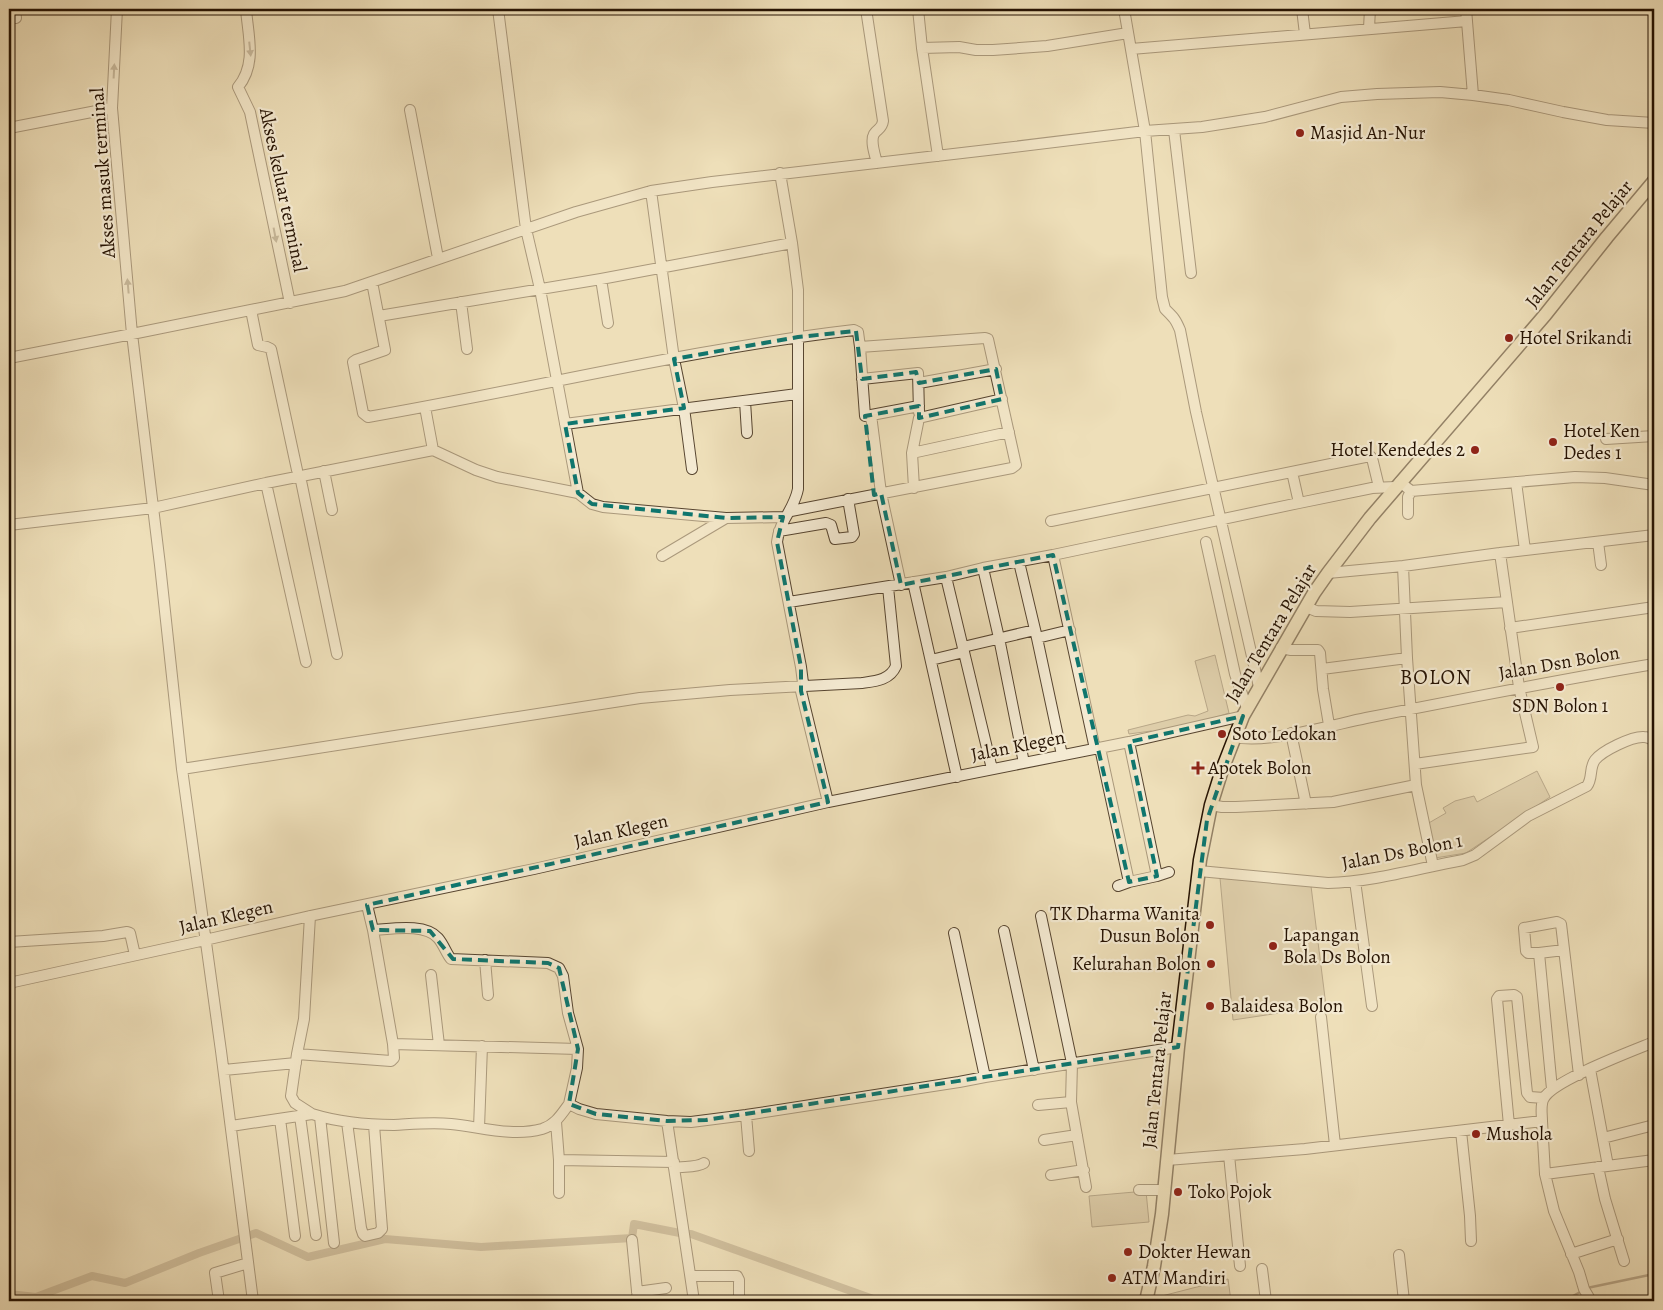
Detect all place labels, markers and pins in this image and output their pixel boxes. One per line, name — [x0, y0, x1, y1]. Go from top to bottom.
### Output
place label: Masjid An-Nur — [1310, 120, 1425, 146]
marker: Masjid An-Nur — [1294, 127, 1306, 139]
place label: Hotel Srikandi — [1519, 325, 1632, 351]
marker: Hotel Srikandi — [1503, 332, 1515, 344]
place label: Hotel Ken Dedes 1 — [1563, 418, 1640, 466]
marker: Hotel Ken Dedes 1 — [1547, 436, 1559, 448]
place label: Hotel Kendedes 2 — [1330, 437, 1465, 463]
marker: Hotel Kendedes 2 — [1469, 444, 1481, 456]
marker: SDN Bolon 1 — [1554, 681, 1566, 693]
place label: SDN Bolon 1 — [1512, 693, 1609, 719]
place label: Soto Ledokan — [1232, 721, 1337, 747]
marker: Soto Ledokan — [1216, 728, 1228, 740]
place label: Apotek Bolon — [1207, 755, 1311, 781]
marker: Apotek Bolon — [1192, 762, 1204, 774]
place label: TK Dharma Wanita Dusun Bolon — [1050, 901, 1200, 949]
marker: TK Dharma Wanita Dusun Bolon — [1204, 919, 1216, 931]
place label: Lapangan Bola Ds Bolon — [1283, 922, 1391, 970]
marker: Lapangan Bola Ds Bolon — [1267, 940, 1279, 952]
place label: Kelurahan Bolon — [1072, 951, 1201, 977]
marker: Kelurahan Bolon — [1205, 958, 1217, 970]
place label: Balaidesa Bolon — [1220, 993, 1343, 1019]
marker: Balaidesa Bolon — [1204, 1000, 1216, 1012]
place label: Mushola — [1486, 1121, 1553, 1147]
marker: Mushola — [1470, 1128, 1482, 1140]
place label: Toko Pojok — [1188, 1179, 1272, 1205]
marker: Toko Pojok — [1172, 1186, 1184, 1198]
place label: Dokter Hewan — [1138, 1239, 1251, 1265]
marker: Dokter Hewan — [1122, 1246, 1134, 1258]
place label: ATM Mandiri — [1121, 1265, 1226, 1291]
marker: ATM Mandiri — [1106, 1272, 1118, 1284]

